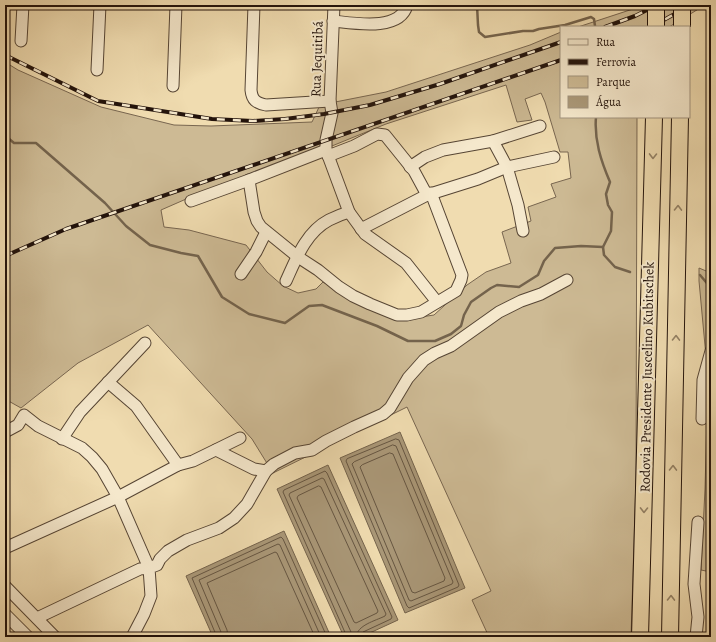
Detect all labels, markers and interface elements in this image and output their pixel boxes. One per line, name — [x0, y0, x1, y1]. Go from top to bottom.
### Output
street label: Rua Jequitibá — [306, 20, 328, 97]
legend — [560, 26, 690, 118]
text: Rua — [596, 34, 615, 50]
text: Ferrovia — [596, 54, 637, 70]
text: Parque — [596, 74, 631, 90]
text: Água — [595, 94, 622, 110]
one-way arrow — [649, 153, 657, 159]
one-way arrow — [674, 205, 682, 211]
street label: Rodovia Presidente Juscelino Kubitschek — [635, 261, 659, 493]
one-way arrow — [671, 335, 680, 341]
one-way arrow — [669, 465, 677, 471]
one-way arrow — [640, 507, 648, 513]
one-way arrow — [666, 595, 675, 601]

